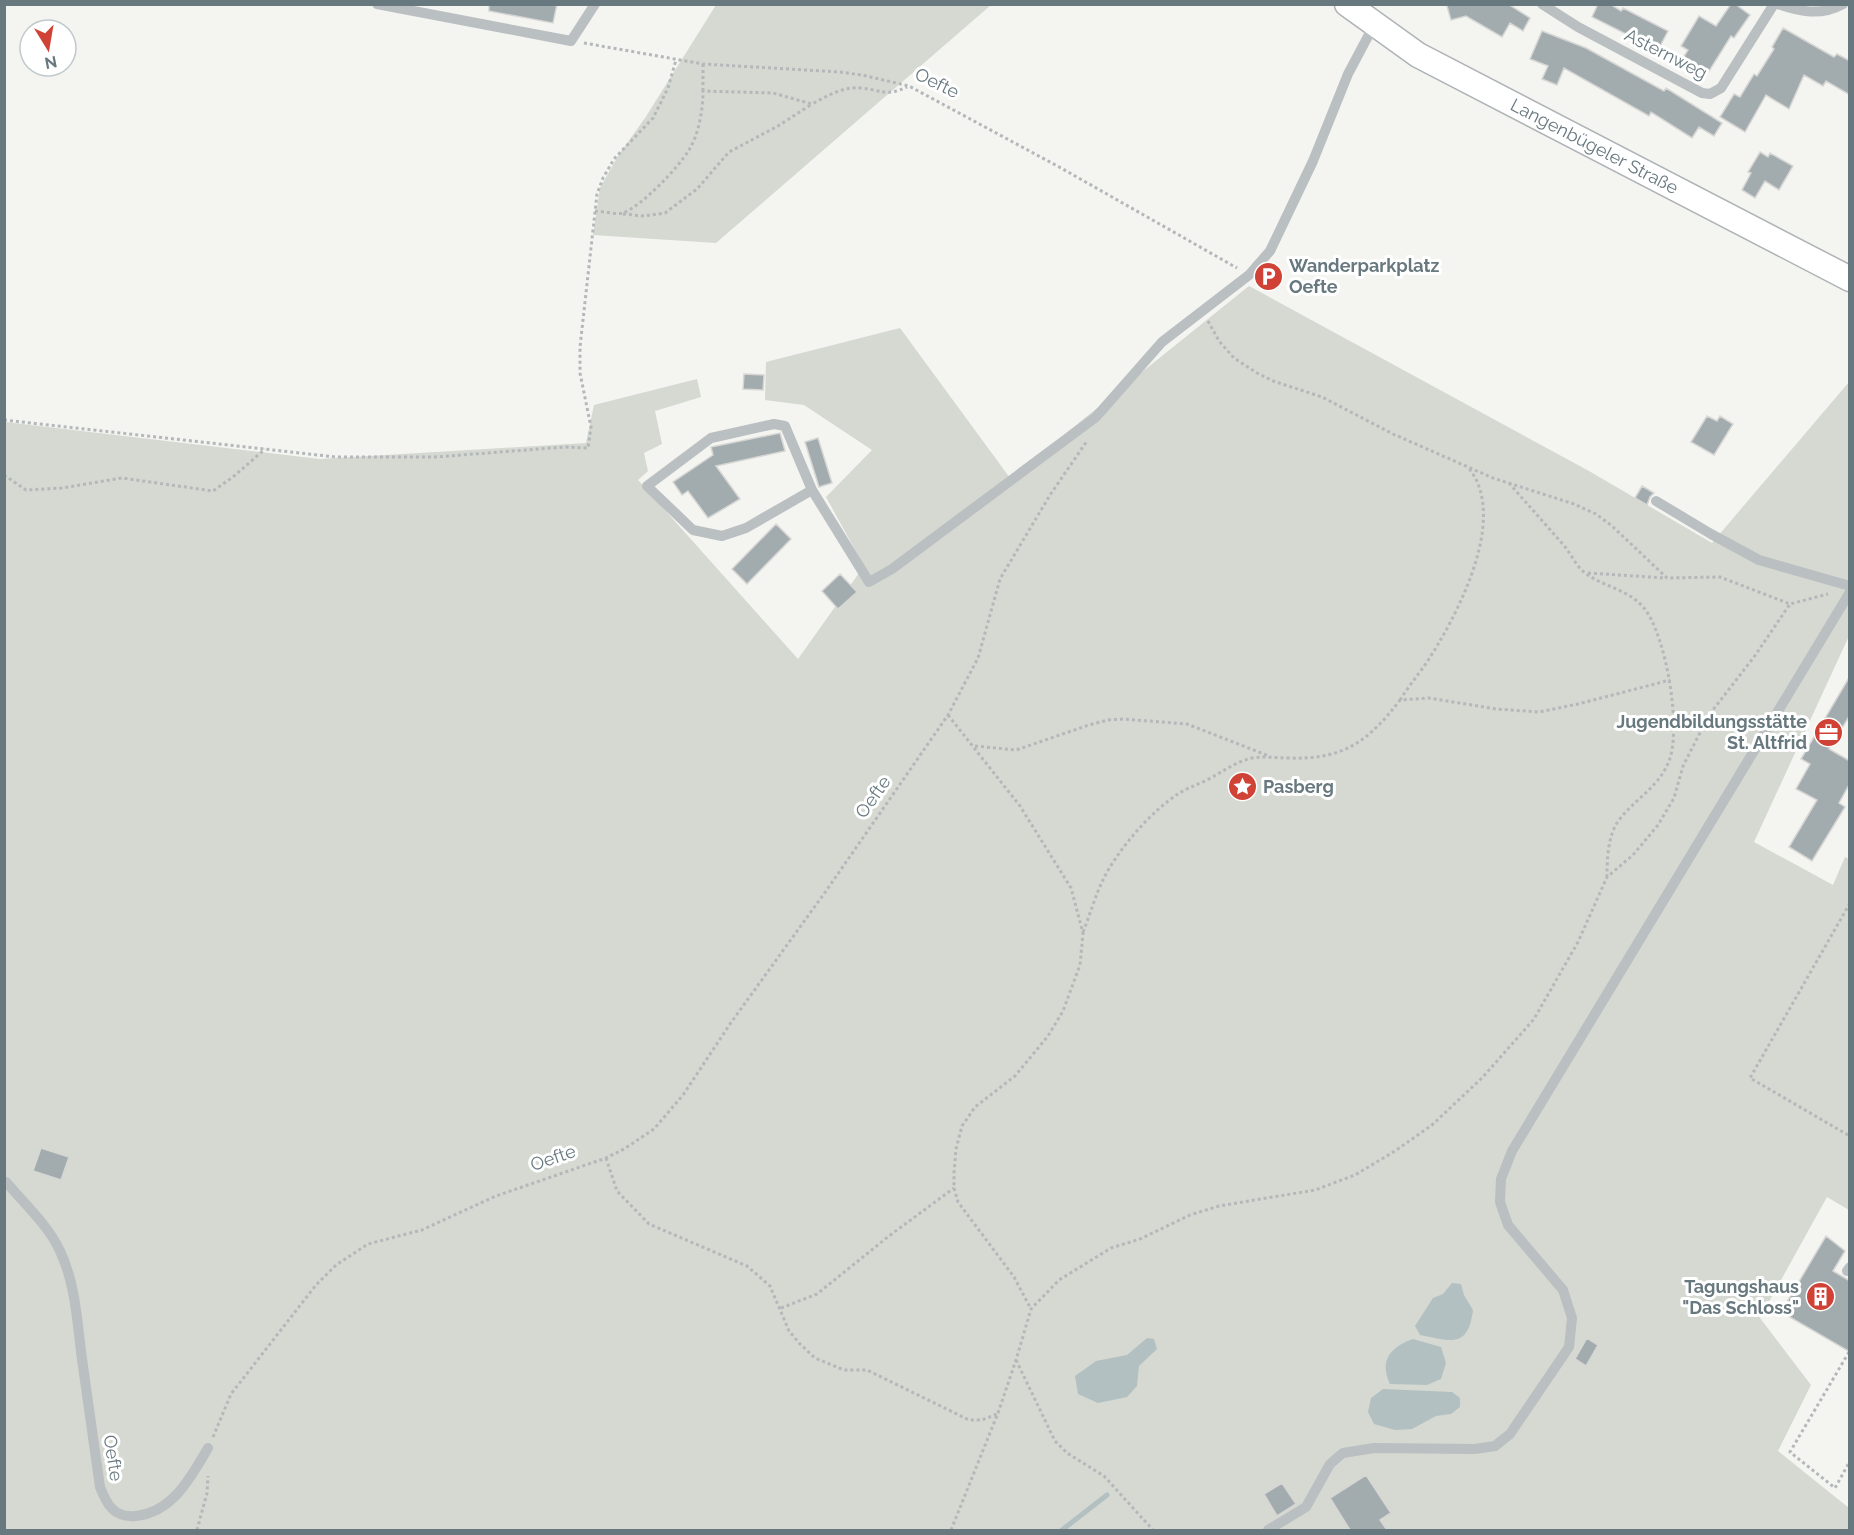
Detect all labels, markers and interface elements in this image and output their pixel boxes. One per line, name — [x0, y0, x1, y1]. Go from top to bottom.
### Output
north arrow — [18, 18, 78, 78]
street label: Asternweg — [1621, 24, 1711, 83]
text: N — [43, 52, 59, 73]
street label: Oefte — [912, 63, 963, 102]
street label: Langenbügeler Straße — [1507, 94, 1682, 198]
place label: Wanderparkplatz Oefte — [1289, 255, 1439, 297]
parking icon: Wanderparkplatz Oefte — [1252, 260, 1284, 292]
place label: Jugendbildungsstätte St. Altfrid — [1616, 711, 1807, 753]
office icon: Jugendbildungsstätte St. Altfrid — [1812, 716, 1844, 748]
street label: Oefte — [851, 771, 895, 822]
place icon: Pasberg — [1226, 771, 1258, 803]
place label: Pasberg — [1263, 776, 1334, 797]
street label: Oefte — [528, 1140, 579, 1175]
place label: Tagungshaus "Das Schloss" — [1682, 1276, 1799, 1318]
building icon: Tagungshaus "Das Schloss" — [1804, 1281, 1836, 1313]
street label: Oefte — [99, 1433, 128, 1483]

